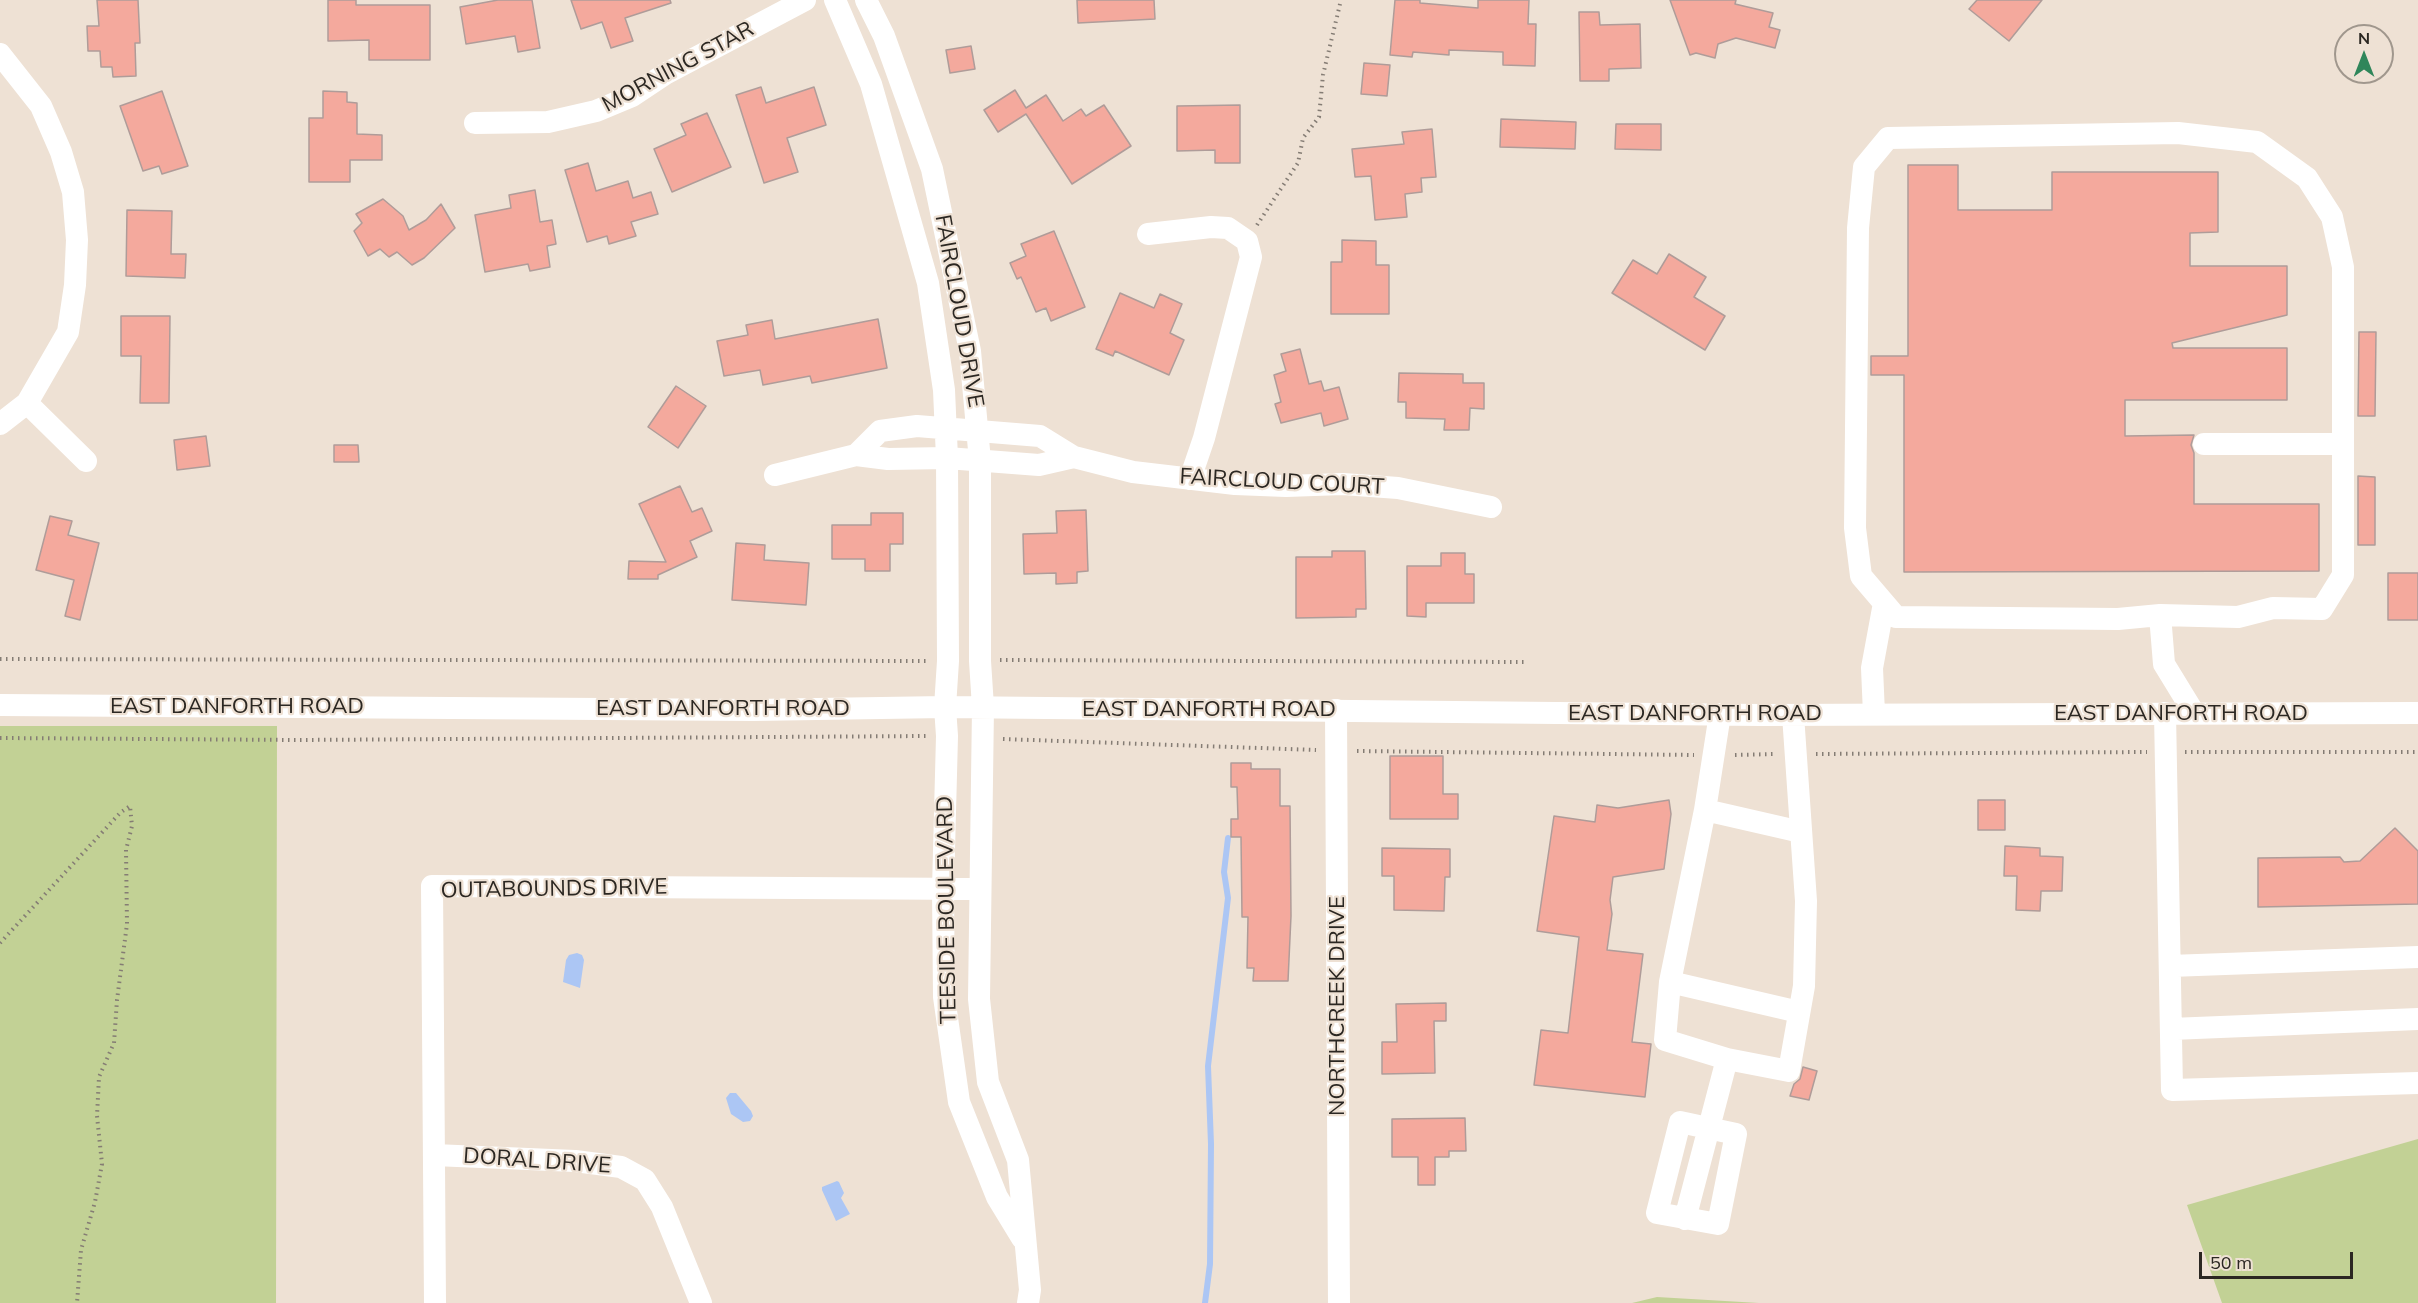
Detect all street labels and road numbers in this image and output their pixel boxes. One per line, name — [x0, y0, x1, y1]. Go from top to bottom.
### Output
street label: MORNING STAR — [598, 16, 758, 118]
street label: FAIRCLOUD DRIVE — [929, 213, 989, 409]
street label: FAIRCLOUD COURT — [1179, 463, 1385, 501]
street label: EAST DANFORTH ROAD — [110, 693, 364, 719]
street label: EAST DANFORTH ROAD — [596, 695, 850, 721]
street label: EAST DANFORTH ROAD — [1082, 696, 1336, 722]
street label: EAST DANFORTH ROAD — [1568, 700, 1822, 726]
street label: EAST DANFORTH ROAD — [2054, 700, 2308, 726]
street label: TEESIDE BOULEVARD — [932, 796, 962, 1024]
street label: OUTABOUNDS DRIVE — [440, 874, 668, 904]
street label: NORTHCREEK DRIVE — [1324, 896, 1350, 1116]
street label: DORAL DRIVE — [462, 1143, 612, 1179]

